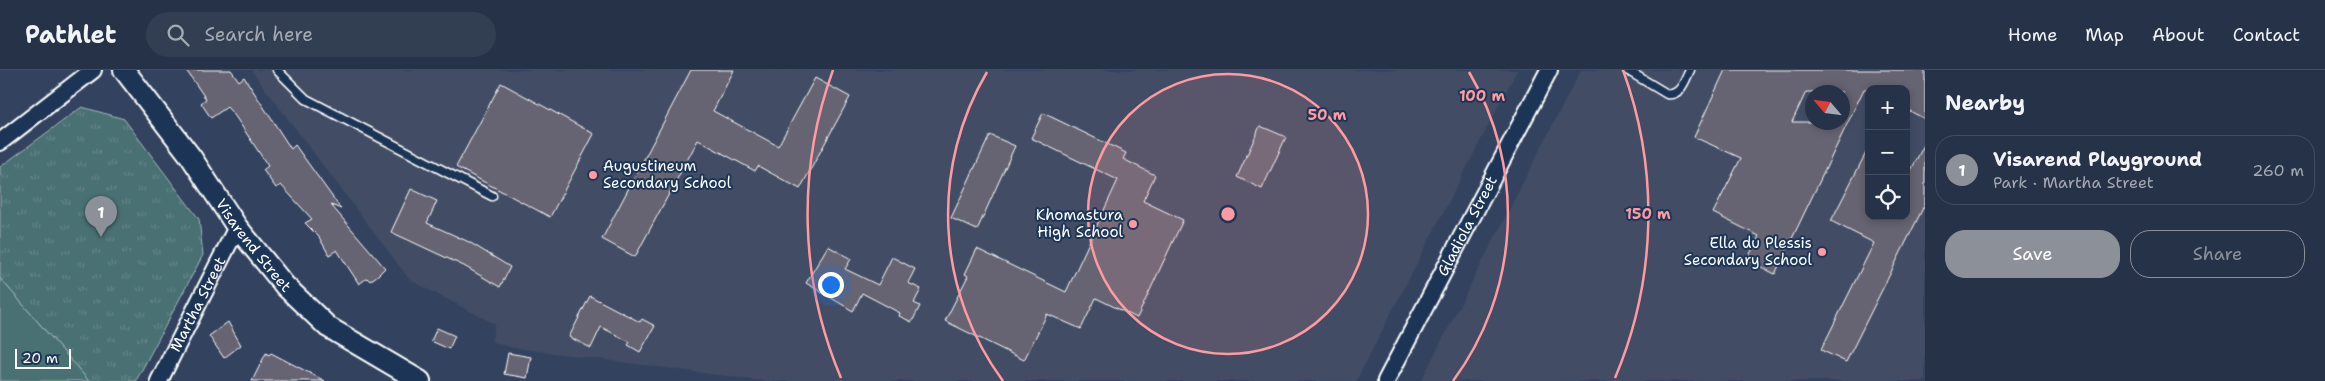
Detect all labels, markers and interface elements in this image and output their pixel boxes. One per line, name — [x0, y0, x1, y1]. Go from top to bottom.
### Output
search box — [146, 12, 496, 57]
text: Pathlet — [25, 19, 116, 51]
icon: search — [164, 21, 192, 49]
text: Search here — [204, 22, 313, 47]
text: Home — [2008, 23, 2057, 47]
text: Map — [2085, 23, 2124, 47]
text: About — [2152, 23, 2205, 47]
text: Contact — [2233, 23, 2300, 47]
north arrow — [1805, 85, 1850, 130]
map controls — [1865, 85, 1910, 220]
button: + — [1865, 85, 1910, 130]
text: 100 m — [1459, 86, 1505, 106]
text: Nearby — [1945, 89, 2025, 117]
text: 50 m — [1308, 105, 1347, 125]
button: − — [1865, 130, 1910, 175]
text: Visarend Playground — [1993, 147, 2202, 172]
place label: Augustineum Secondary School — [603, 156, 732, 193]
text: 1 — [1958, 160, 1966, 181]
text: 260 m — [2252, 160, 2304, 181]
marker: Augustineum Secondary School — [587, 169, 599, 181]
street label: Gladiola Street — [1433, 172, 1502, 280]
text: Park · Martha Street — [1993, 172, 2154, 193]
button: locate — [1865, 175, 1910, 220]
street label: Visarend Street — [211, 195, 295, 297]
pin: 1 — [85, 196, 117, 237]
text: 150 m — [1625, 204, 1671, 224]
place label: Khomastura High School — [1036, 205, 1124, 242]
centre of rings — [1219, 205, 1237, 223]
marker: Khomastura High School — [1127, 218, 1139, 230]
button: Save — [1945, 230, 2120, 278]
button: Share — [2130, 230, 2305, 278]
place label: Ella du Plessis Secondary School — [1684, 233, 1812, 270]
marker: Ella du Plessis Secondary School — [1816, 246, 1828, 258]
street label: Martha Street — [165, 253, 230, 355]
your location — [818, 272, 844, 298]
scale bar — [15, 346, 71, 369]
text: 20 m — [22, 349, 58, 367]

